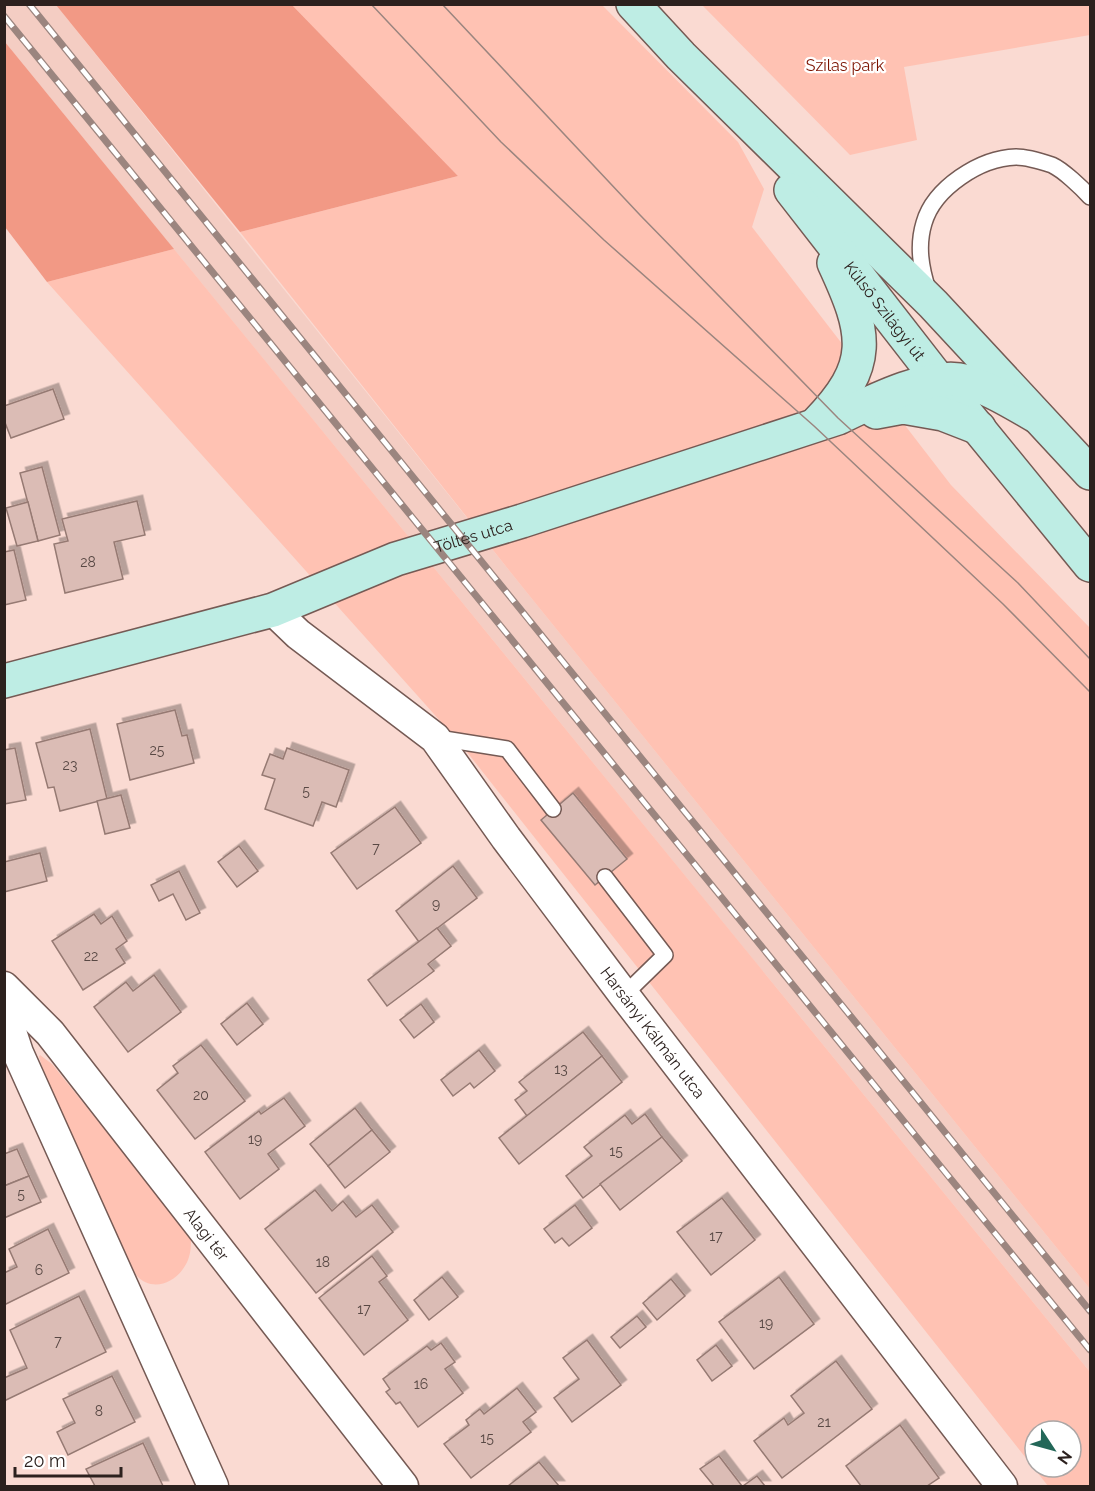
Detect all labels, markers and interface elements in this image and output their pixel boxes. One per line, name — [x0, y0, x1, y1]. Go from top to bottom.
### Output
park label: Szilas park — [806, 56, 885, 75]
street label: Külső Szilágyi út — [840, 257, 930, 365]
street label: Töltés utca — [432, 515, 515, 556]
house number: 28 — [80, 554, 96, 570]
house number: 25 — [150, 742, 165, 758]
house number: 23 — [63, 757, 77, 773]
house number: 5 — [302, 783, 310, 799]
house number: 7 — [372, 840, 380, 856]
house number: 9 — [432, 896, 440, 912]
house number: 22 — [84, 948, 98, 964]
street label: Harsányi Kálmán utca — [597, 963, 709, 1102]
house number: 13 — [554, 1061, 568, 1077]
house number: 20 — [193, 1087, 209, 1103]
house number: 19 — [248, 1131, 262, 1147]
house number: 15 — [609, 1143, 623, 1159]
house number: 5 — [17, 1186, 25, 1202]
street label: Alagi tér — [180, 1204, 233, 1265]
house number: 17 — [709, 1228, 723, 1244]
house number: 18 — [316, 1254, 330, 1270]
house number: 6 — [35, 1262, 43, 1278]
house number: 17 — [357, 1301, 371, 1317]
house number: 19 — [759, 1315, 773, 1331]
house number: 7 — [54, 1333, 62, 1349]
house number: 16 — [414, 1376, 428, 1392]
house number: 8 — [95, 1403, 103, 1419]
house number: 21 — [817, 1414, 831, 1430]
north arrow — [1023, 1419, 1083, 1479]
house number: 15 — [480, 1430, 494, 1446]
scale bar — [15, 1440, 122, 1478]
text: N — [1053, 1447, 1076, 1468]
text: 20 m — [24, 1450, 66, 1471]

